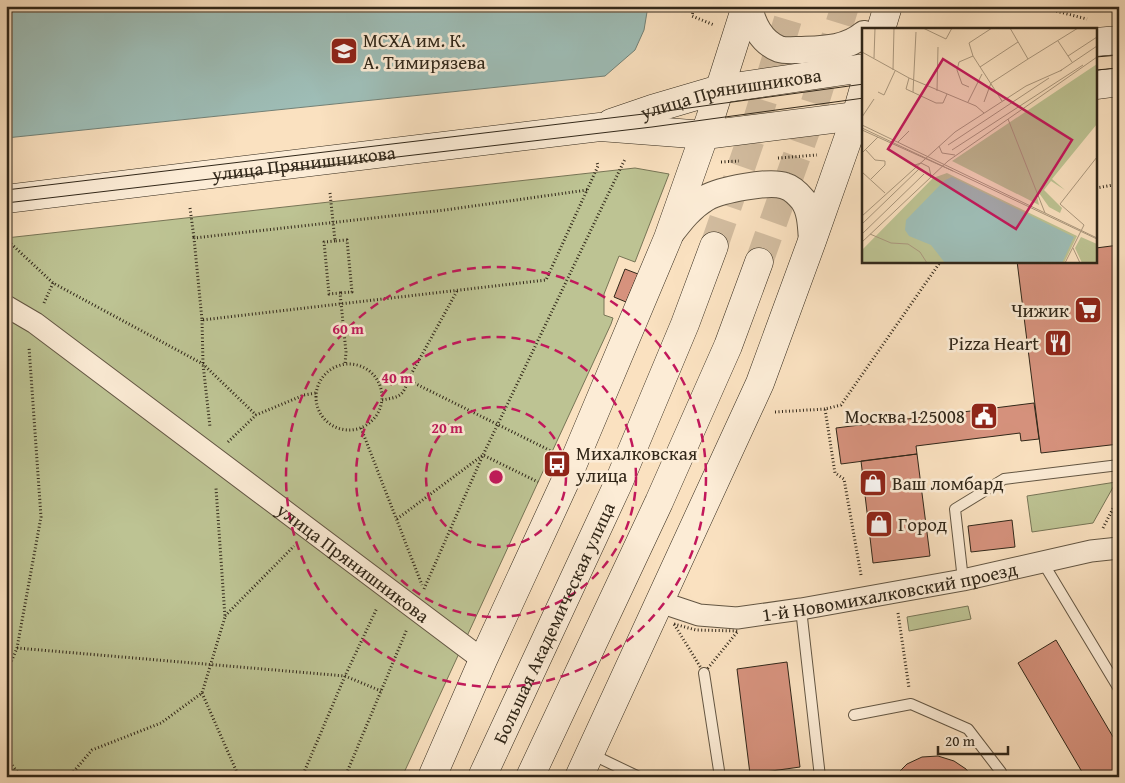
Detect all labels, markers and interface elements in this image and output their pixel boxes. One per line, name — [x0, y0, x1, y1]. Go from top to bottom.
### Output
place label: МСХА им. К. А. Тимирязева — [363, 26, 486, 76]
inset map — [862, 28, 1098, 262]
school or university icon: МСХА им. К. А. Тимирязева — [329, 36, 359, 66]
street label: улица Прянишникова — [635, 60, 823, 126]
street label: улица Прянишникова — [209, 138, 397, 188]
supermarket icon: Чижик — [1073, 295, 1103, 325]
place label: Чижик — [1011, 296, 1069, 324]
text: 60 m — [332, 318, 364, 339]
restaurant icon: Pizza Heart — [1043, 328, 1073, 358]
place label: Pizza Heart — [949, 329, 1039, 357]
text: 40 m — [381, 367, 413, 388]
public building icon: Москва 125008 — [969, 401, 999, 431]
place label: Москва 125008 — [845, 402, 965, 430]
text: 20 m — [431, 417, 463, 438]
place label: Михалковская улица — [575, 439, 698, 489]
bus stop icon: Михалковская улица — [542, 449, 572, 479]
centre of rings — [487, 468, 505, 486]
shop icon: Ваш ломбард — [858, 468, 888, 498]
place label: Ваш ломбард — [892, 469, 1003, 497]
street label: улица Прянишникова — [270, 495, 436, 629]
street label: Большая Академическая улица — [485, 497, 622, 748]
shop icon: Город — [864, 509, 894, 539]
place label: Город — [898, 510, 947, 538]
street label: 1-й Новомихалковский проезд — [760, 554, 1020, 628]
scale bar — [938, 723, 1008, 755]
text: 20 m — [945, 730, 976, 751]

